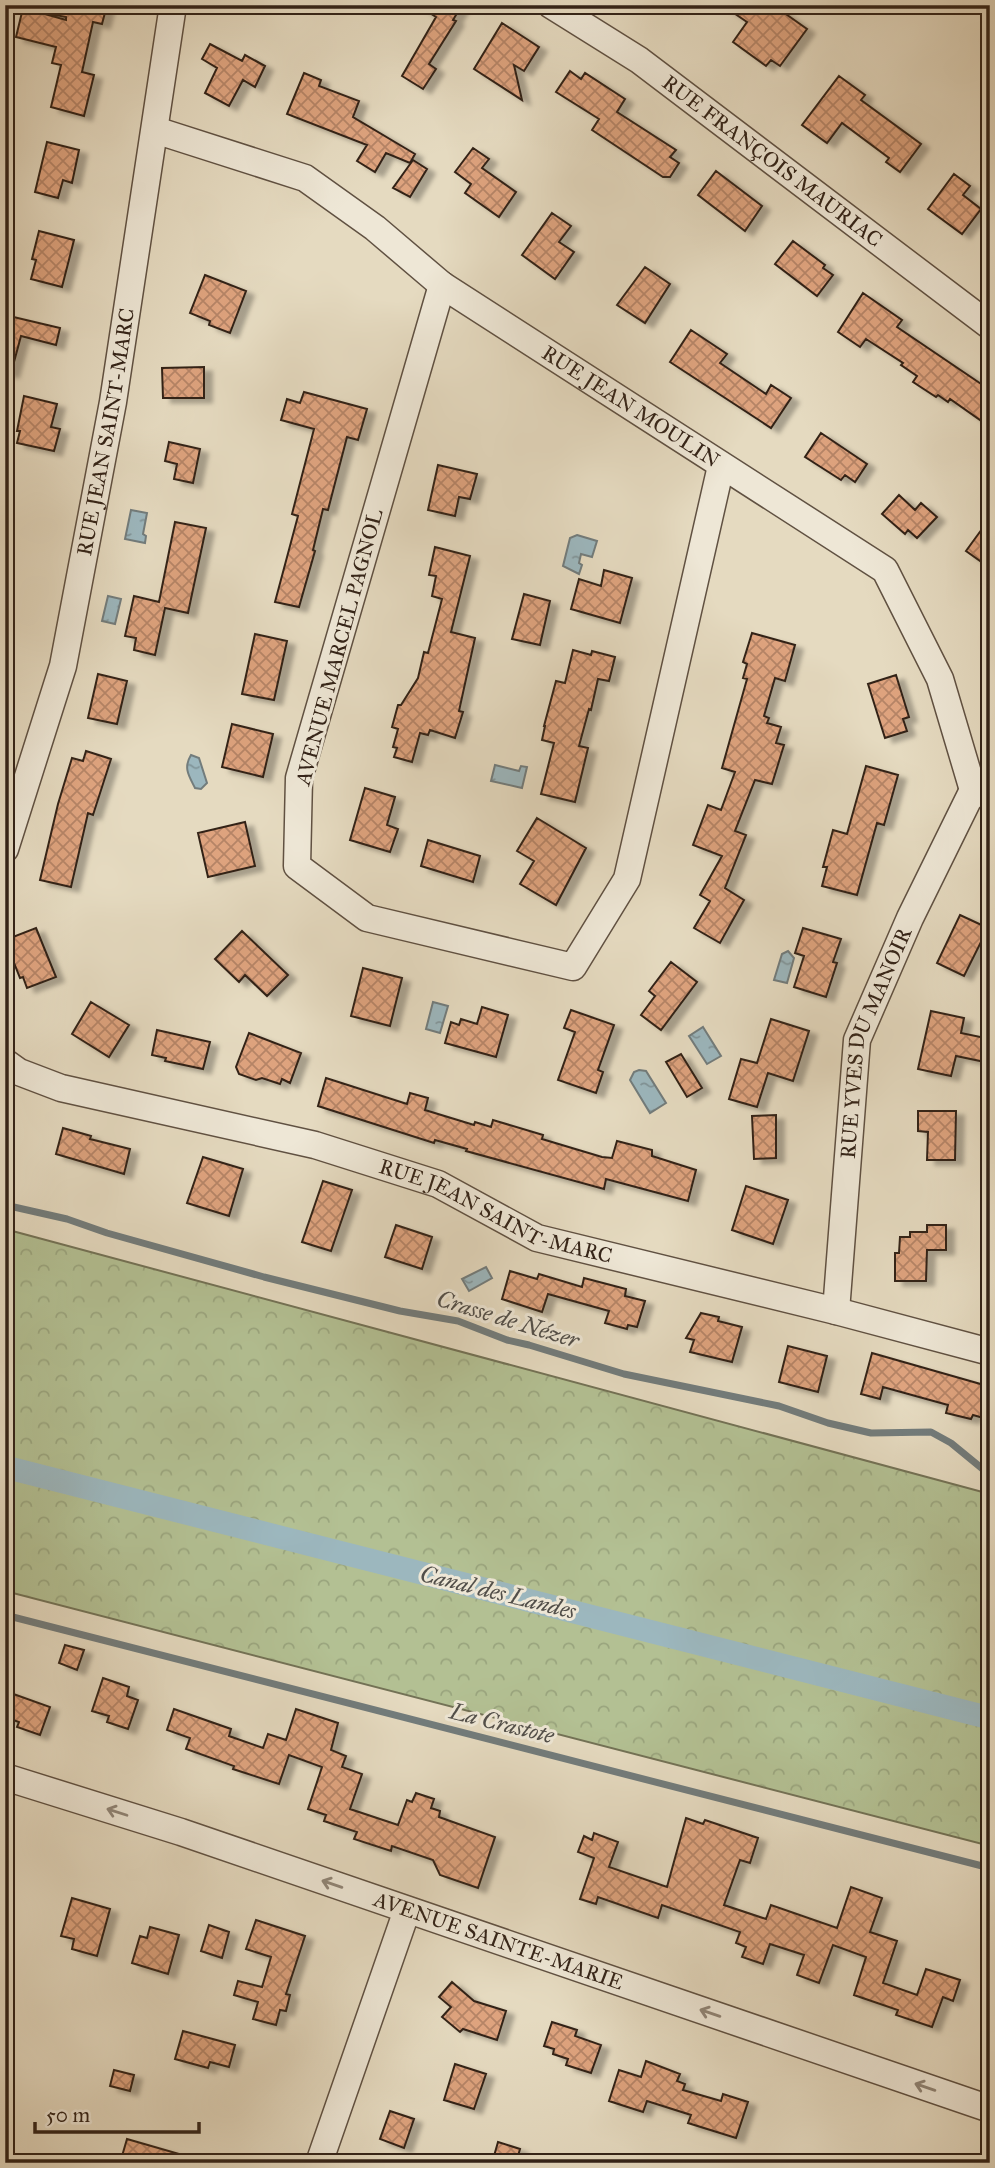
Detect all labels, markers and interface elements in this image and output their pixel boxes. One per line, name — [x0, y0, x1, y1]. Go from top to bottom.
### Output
street label: RUE FRANÇOIS MAURIAC — [657, 69, 888, 253]
street label: RUE JEAN SAINT-MARC — [71, 306, 140, 558]
street label: RUE JEAN MOULIN — [537, 340, 725, 473]
street label: AVENUE MARCEL PAGNOL — [289, 506, 389, 789]
street label: RUE YVES DU MANOIR — [835, 922, 918, 1160]
street label: RUE JEAN SAINT-MARC — [376, 1153, 615, 1269]
water label: Crasse de Nézer — [433, 1284, 584, 1354]
water label: Canal des Landes — [417, 1559, 579, 1625]
water label: La Crastote — [446, 1696, 557, 1750]
one-way arrow — [106, 1804, 128, 1817]
one-way arrow — [322, 1877, 344, 1889]
street label: AVENUE SAINTE-MARIE — [369, 1886, 627, 1995]
one-way arrow — [699, 2006, 721, 2018]
one-way arrow — [915, 2080, 937, 2092]
scale bar — [35, 2091, 200, 2135]
text: 50 m — [46, 2102, 91, 2128]

